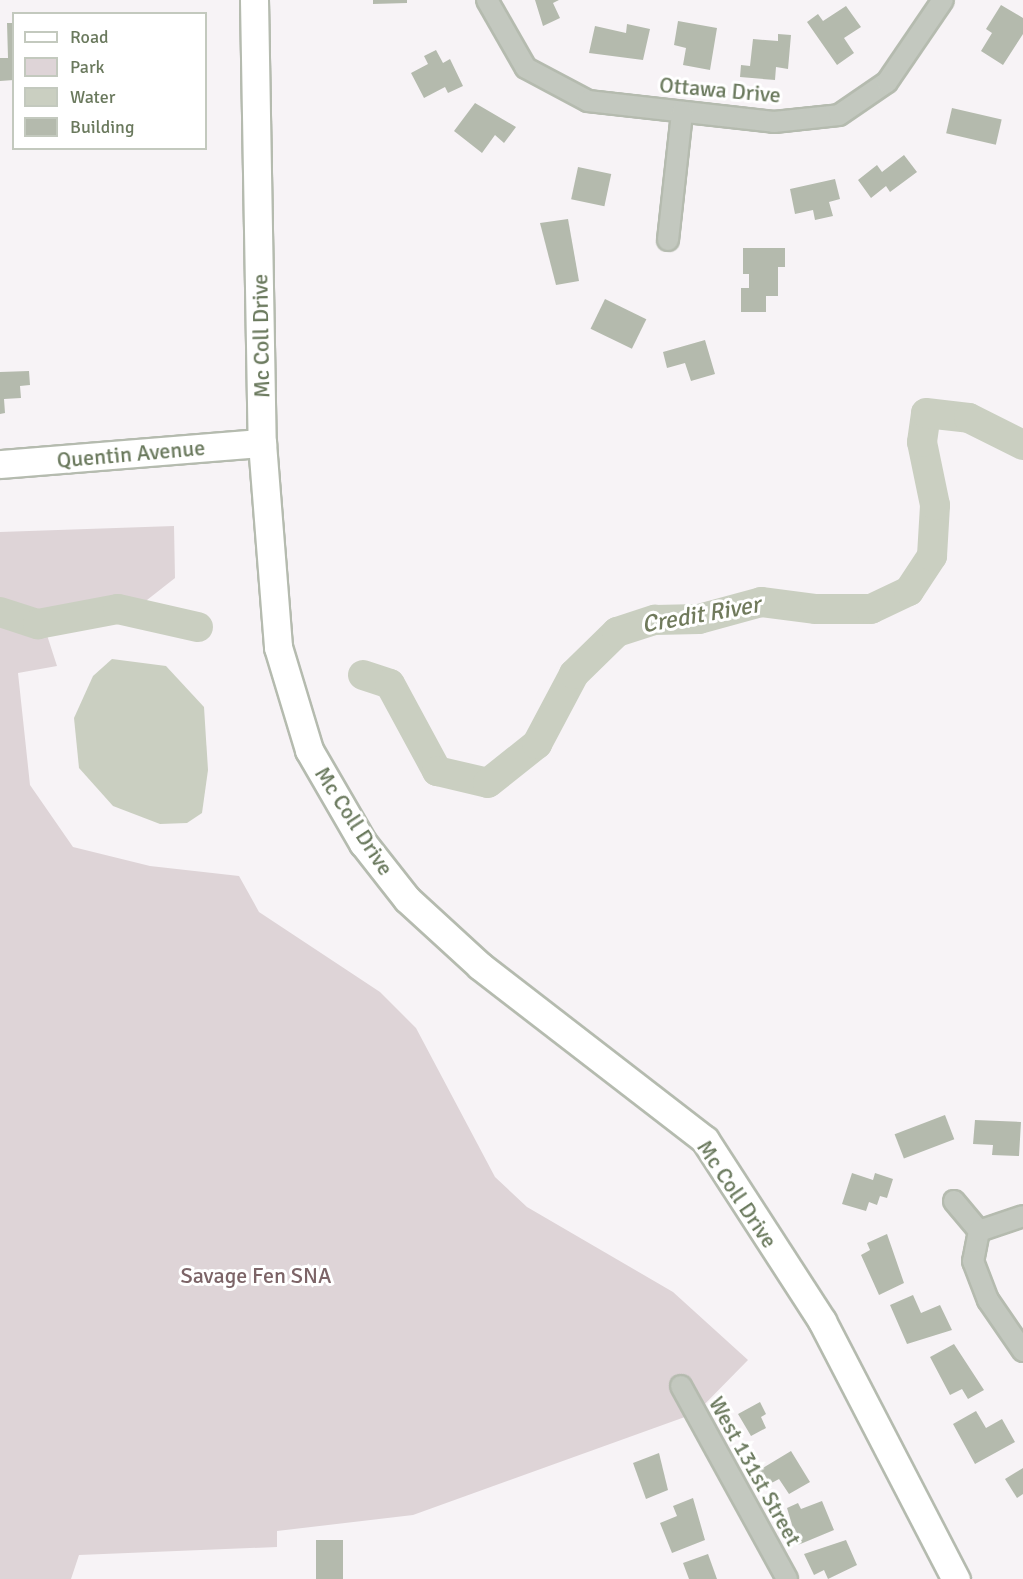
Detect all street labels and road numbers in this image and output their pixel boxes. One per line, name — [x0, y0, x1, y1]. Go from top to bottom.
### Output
street label: Ottawa Drive — [658, 72, 782, 108]
street label: Mc Coll Drive — [247, 274, 275, 398]
street label: Quentin Avenue — [56, 434, 206, 474]
street label: Mc Coll Drive — [309, 762, 399, 880]
street label: Mc Coll Drive — [691, 1135, 783, 1253]
street label: West 131st Street — [703, 1392, 807, 1550]

